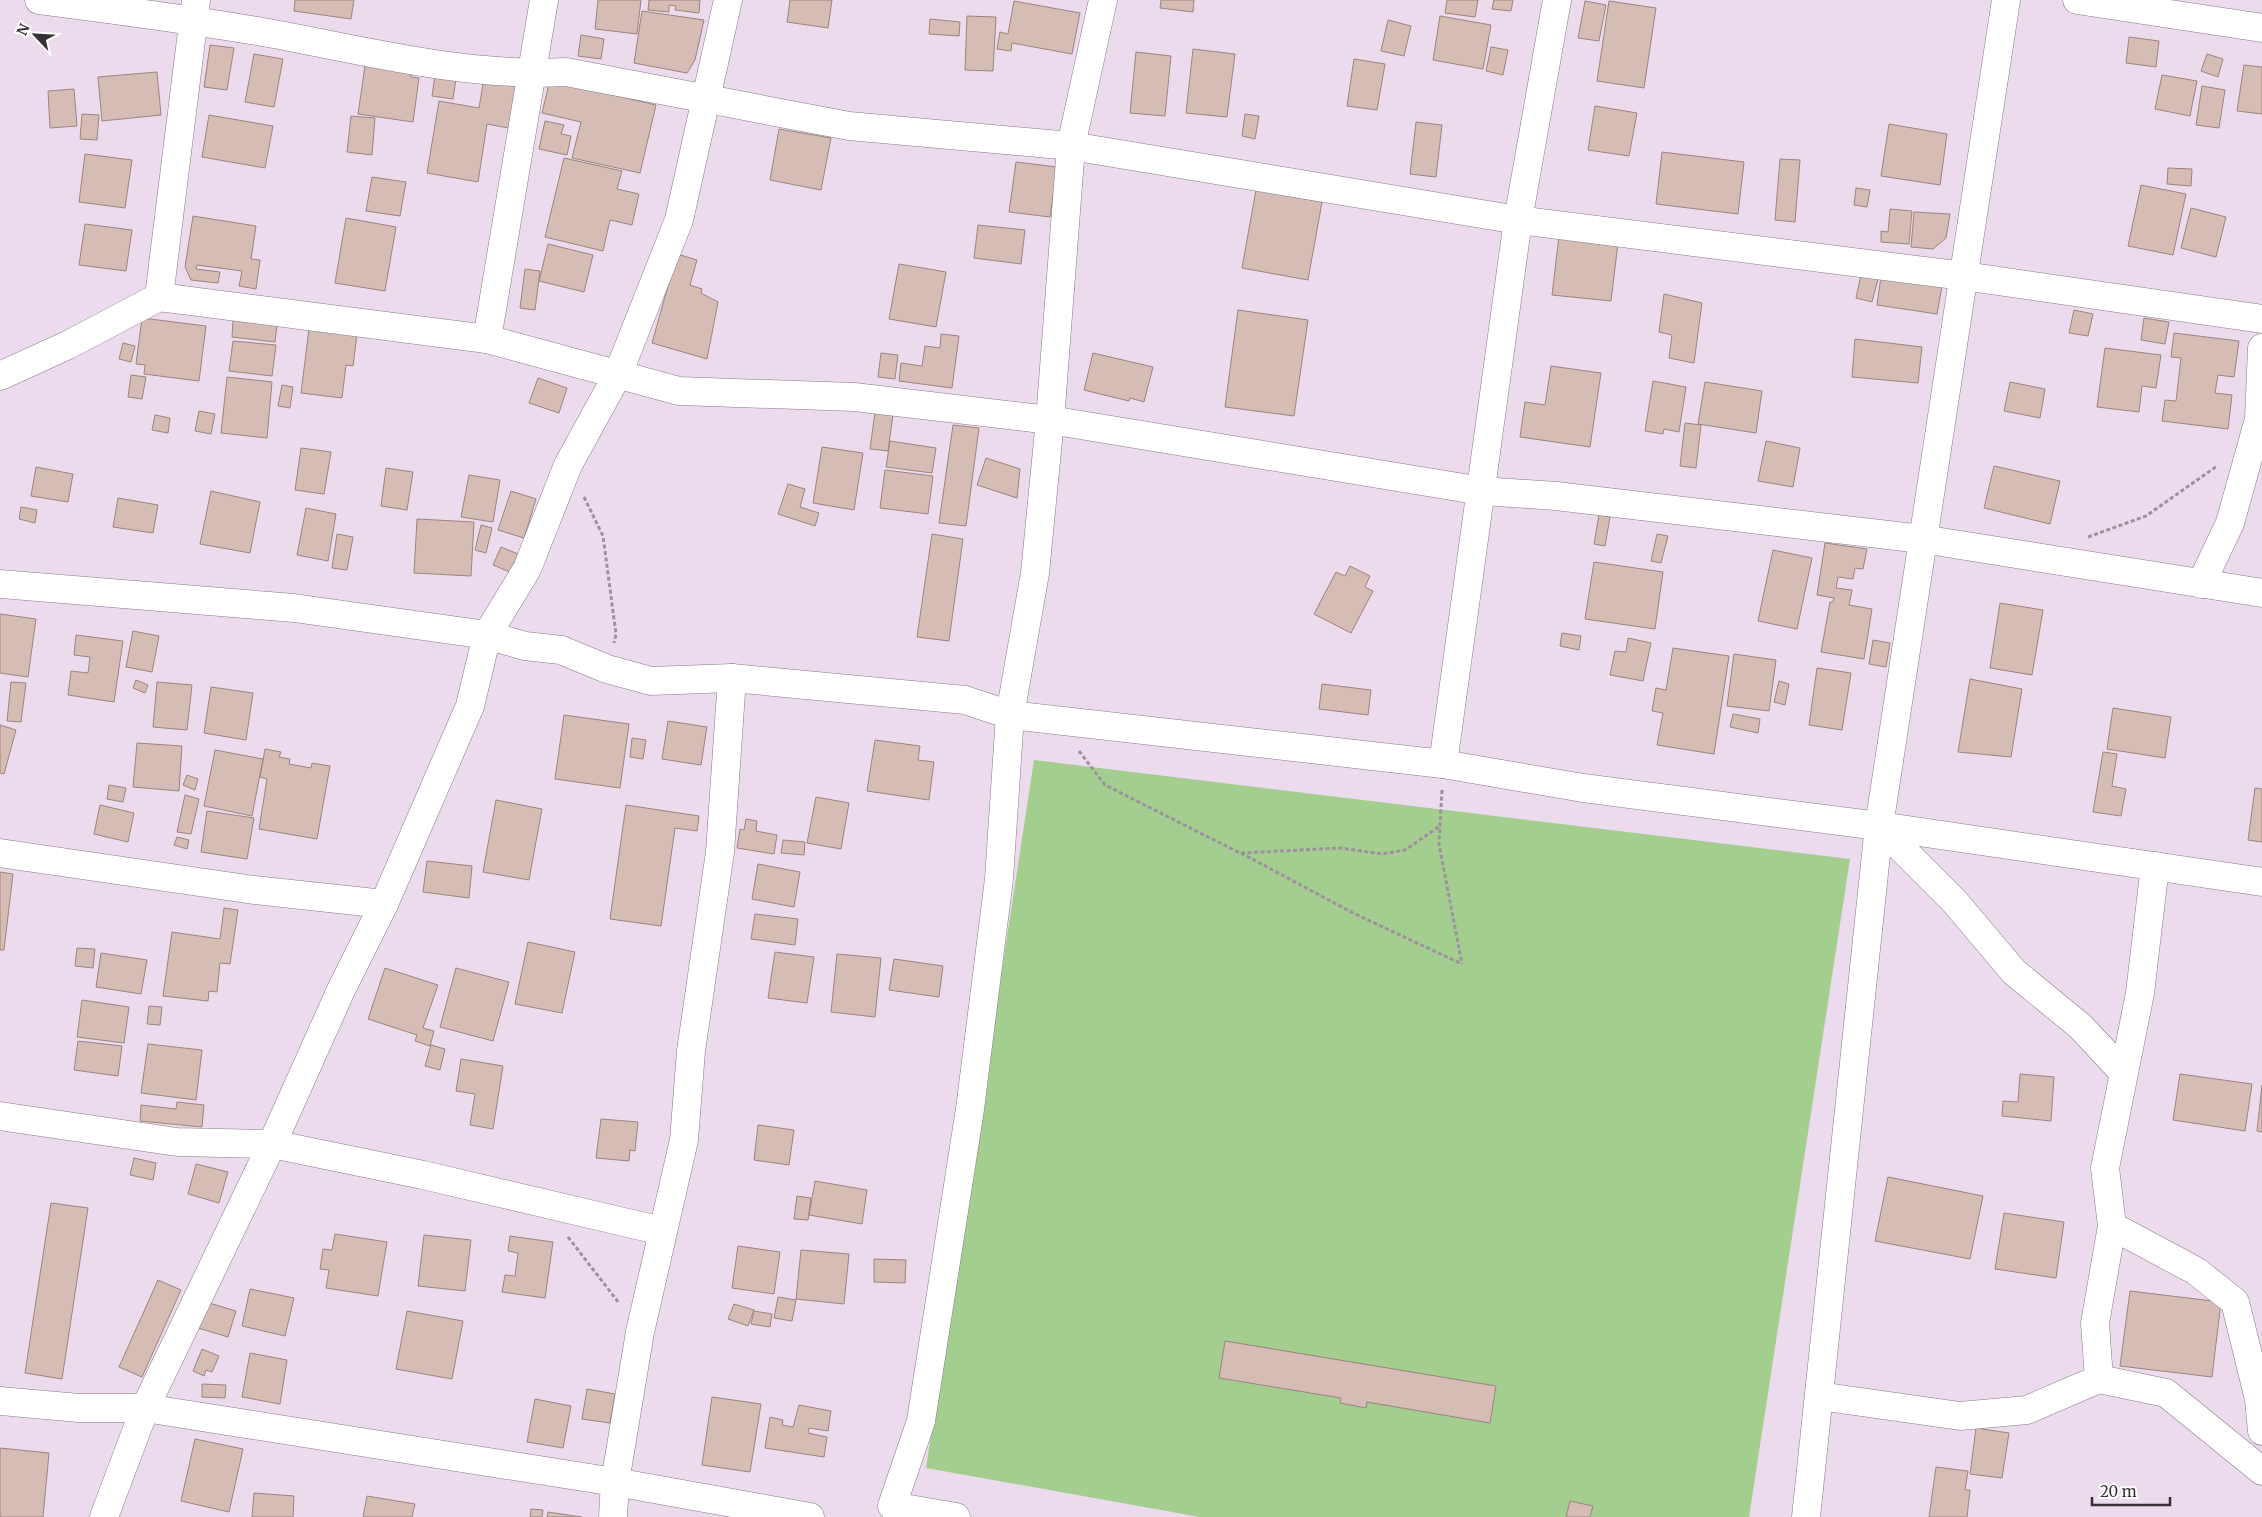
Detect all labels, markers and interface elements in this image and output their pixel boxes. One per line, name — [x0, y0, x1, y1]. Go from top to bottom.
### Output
north arrow — [10, 10, 60, 60]
text: N — [13, 21, 34, 38]
scale bar — [2092, 1474, 2170, 1506]
text: 20 m — [2100, 1482, 2137, 1501]

